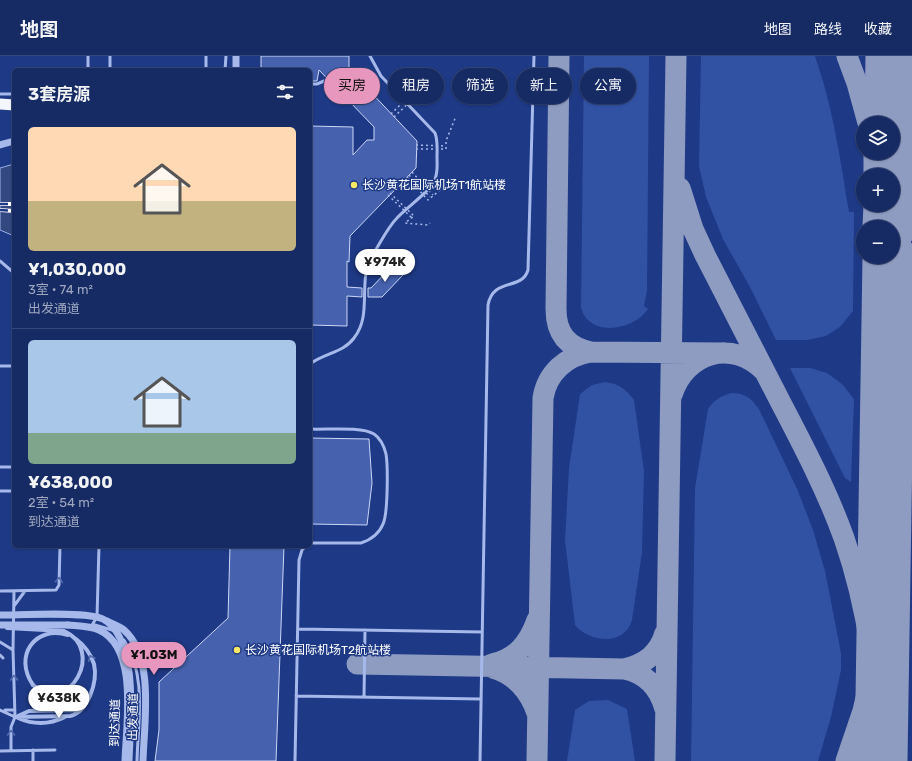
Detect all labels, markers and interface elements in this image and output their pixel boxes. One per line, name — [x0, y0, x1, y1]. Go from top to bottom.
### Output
text: 地图 — [20, 18, 58, 41]
text: 地图 — [764, 21, 792, 38]
text: 路线 — [814, 21, 842, 38]
text: 收藏 — [864, 21, 892, 38]
chip: 买房 — [324, 68, 380, 104]
chip: 租房 — [388, 68, 444, 104]
chip: 筛选 — [452, 68, 508, 104]
chip: 新上 — [516, 68, 572, 104]
chip: 公寓 — [580, 68, 636, 104]
icon: filters — [274, 81, 296, 103]
text: 3套房源 — [28, 84, 90, 104]
map controls — [856, 116, 900, 264]
button: layers — [856, 116, 900, 160]
icon: home — [126, 153, 198, 225]
button: + — [856, 168, 900, 212]
place label: 长沙黄花国际机场T1航站楼 — [362, 178, 506, 192]
marker: 长沙黄花国际机场T1航站楼 — [349, 180, 359, 190]
button: − — [856, 220, 900, 264]
pin: ¥974K — [357, 249, 413, 283]
text: ¥974K — [364, 254, 406, 269]
text: ¥1,030,000 — [28, 259, 126, 279]
text: 3室 · 74 m² — [28, 282, 93, 297]
text: 出发通道 — [28, 301, 80, 316]
icon: home — [126, 366, 198, 438]
text: ¥638,000 — [28, 472, 113, 492]
text: 2室 · 54 m² — [28, 495, 94, 510]
text: 到达通道 — [28, 514, 80, 529]
one-way arrow — [54, 577, 63, 583]
pin: ¥1.03M — [121, 642, 187, 676]
place label: 长沙黄花国际机场T2航站楼 — [245, 643, 391, 657]
marker: 长沙黄花国际机场T2航站楼 — [232, 645, 242, 655]
text: ¥1.03M — [130, 647, 178, 662]
one-way arrow — [88, 655, 96, 663]
one-way arrow — [10, 675, 18, 681]
pin: ¥638K — [31, 685, 87, 719]
text: ¥638K — [37, 690, 81, 705]
street label: 出发通道 — [126, 693, 140, 741]
street label: 到达通道 — [108, 699, 122, 747]
one-way arrow — [7, 730, 15, 736]

